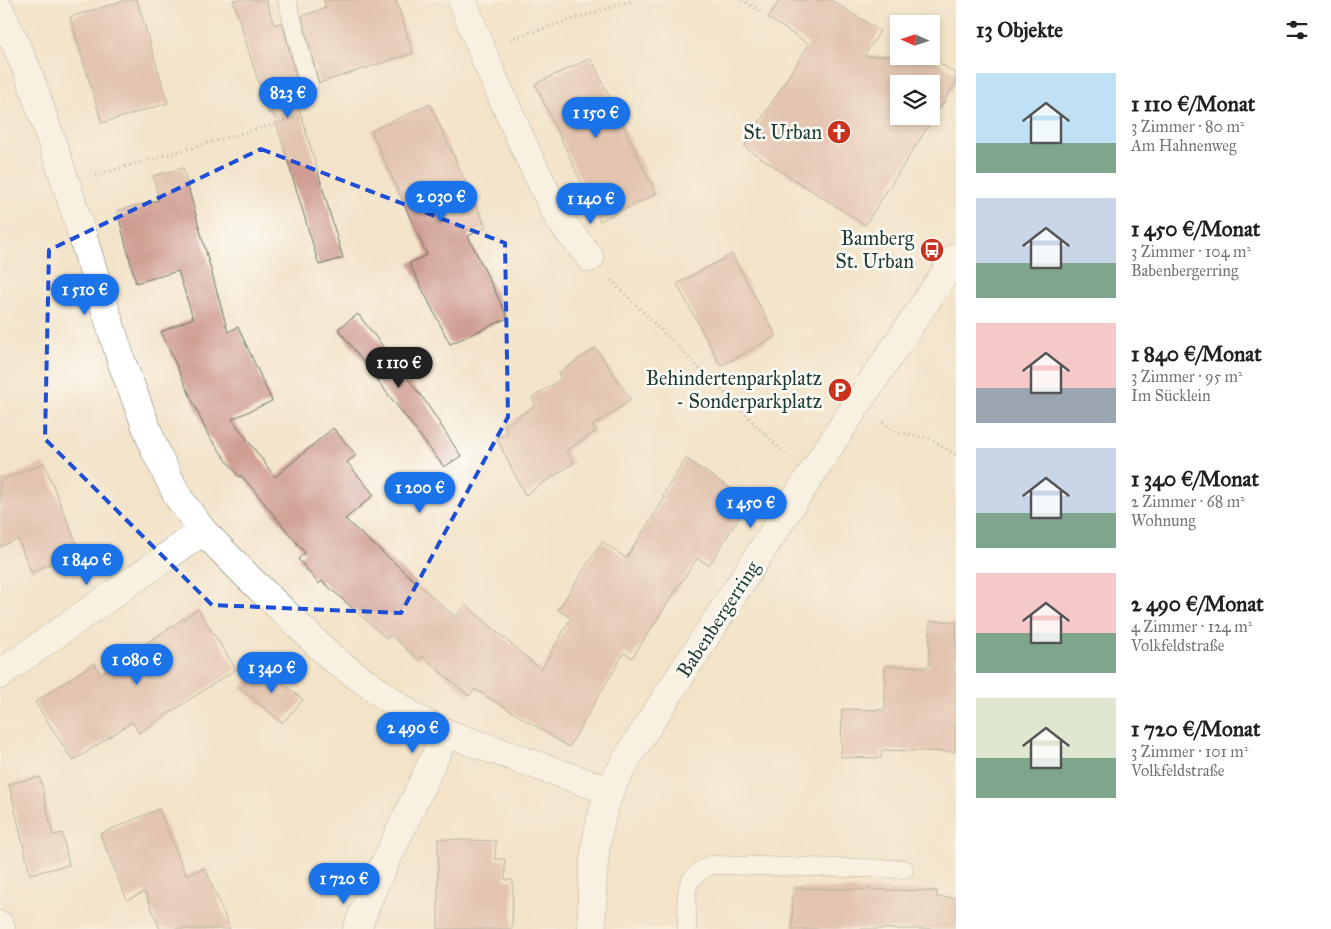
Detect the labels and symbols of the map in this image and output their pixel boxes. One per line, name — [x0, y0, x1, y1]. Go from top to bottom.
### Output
north arrow — [890, 15, 940, 65]
pin: 823 € — [253, 76, 323, 119]
pin: 1 150 € — [550, 96, 642, 139]
church icon: St. Urban — [826, 119, 852, 145]
place label: St. Urban — [743, 120, 822, 144]
pin: 2 030 € — [395, 180, 487, 223]
pin: 1 140 € — [545, 182, 637, 225]
place label: Bamberg St. Urban — [835, 226, 915, 273]
bus stop icon: Bamberg St. Urban — [919, 237, 945, 263]
pin: 1 510 € — [39, 274, 131, 316]
pin: 1 110 € — [353, 346, 445, 389]
place label: Behindertenparkplatz - Sonderparkplatz — [646, 366, 822, 413]
parking icon: Behindertenparkplatz - Sonderparkplatz — [827, 377, 853, 403]
pin: 1 200 € — [374, 472, 466, 514]
pin: 1 450 € — [705, 486, 797, 529]
pin: 1 840 € — [41, 544, 133, 586]
street label: Babenbergerring — [671, 556, 766, 682]
pin: 1 080 € — [91, 644, 183, 686]
pin: 1 340 € — [226, 652, 318, 694]
pin: 2 490 € — [367, 712, 459, 754]
pin: 1 720 € — [298, 862, 390, 905]

